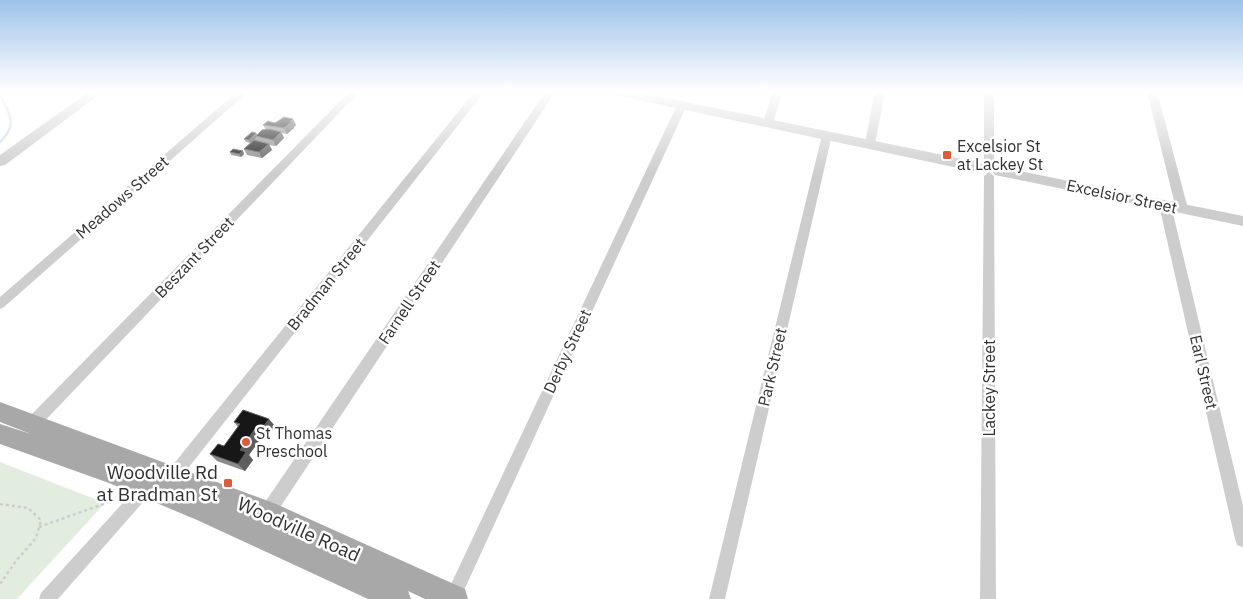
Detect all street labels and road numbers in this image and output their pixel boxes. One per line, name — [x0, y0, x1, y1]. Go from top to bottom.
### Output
street label: Meadows Street — [72, 151, 172, 243]
street label: Excelsior Street — [1065, 175, 1179, 217]
street label: Beszant Street — [150, 212, 238, 302]
street label: Bradman Street — [283, 234, 369, 334]
street label: Farnell Street — [374, 256, 444, 348]
street label: Derby Street — [539, 306, 595, 396]
street label: Park Street — [753, 326, 791, 408]
street label: Earl Street — [1186, 333, 1222, 411]
street label: Lackey Street — [979, 339, 999, 437]
street label: Woodville Road — [234, 491, 364, 567]

